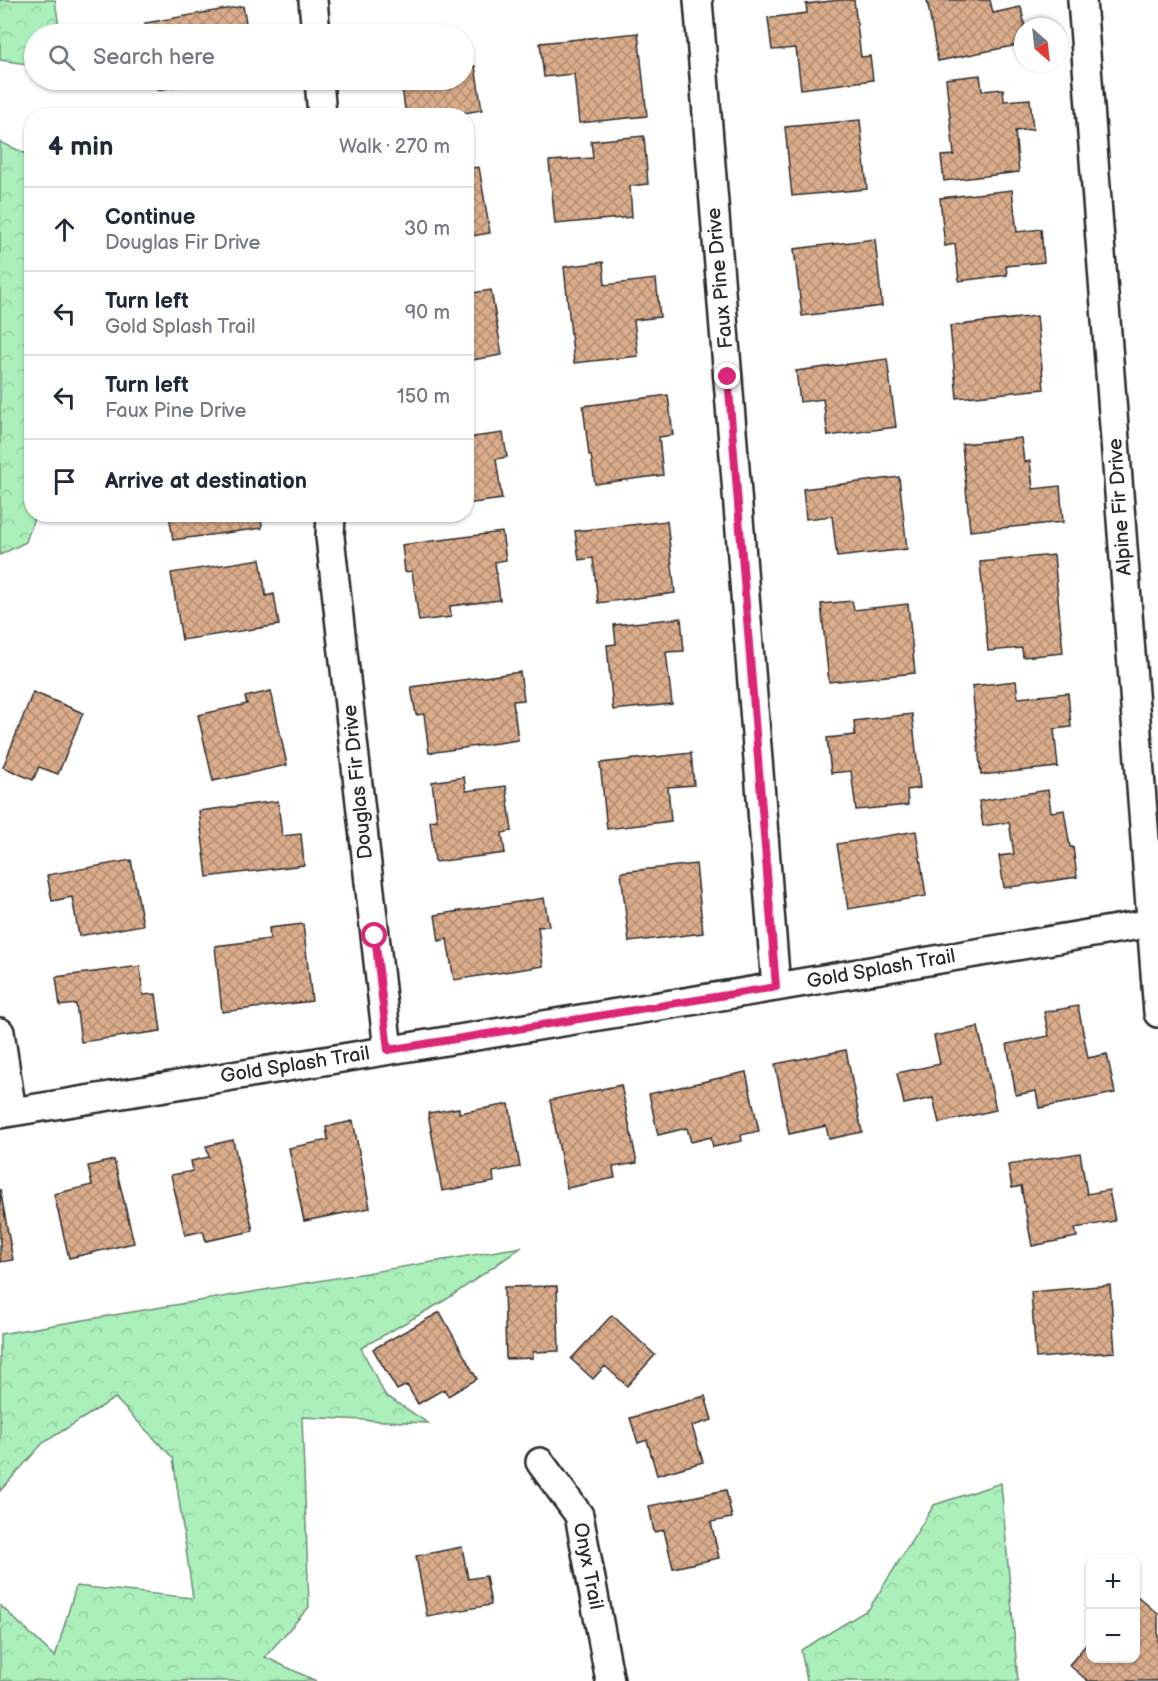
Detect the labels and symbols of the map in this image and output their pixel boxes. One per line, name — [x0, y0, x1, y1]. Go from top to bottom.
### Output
north arrow — [1014, 18, 1068, 72]
street label: Faux Pine Drive — [702, 206, 738, 349]
route end — [714, 363, 740, 389]
street label: Alpine Fir Drive — [1103, 437, 1137, 577]
street label: Douglas Fir Drive — [338, 703, 378, 860]
route start — [361, 922, 387, 948]
street label: Gold Splash Trail — [805, 944, 957, 994]
street label: Gold Splash Trail — [219, 1041, 371, 1089]
street label: Onyx Trail — [568, 1521, 608, 1611]

